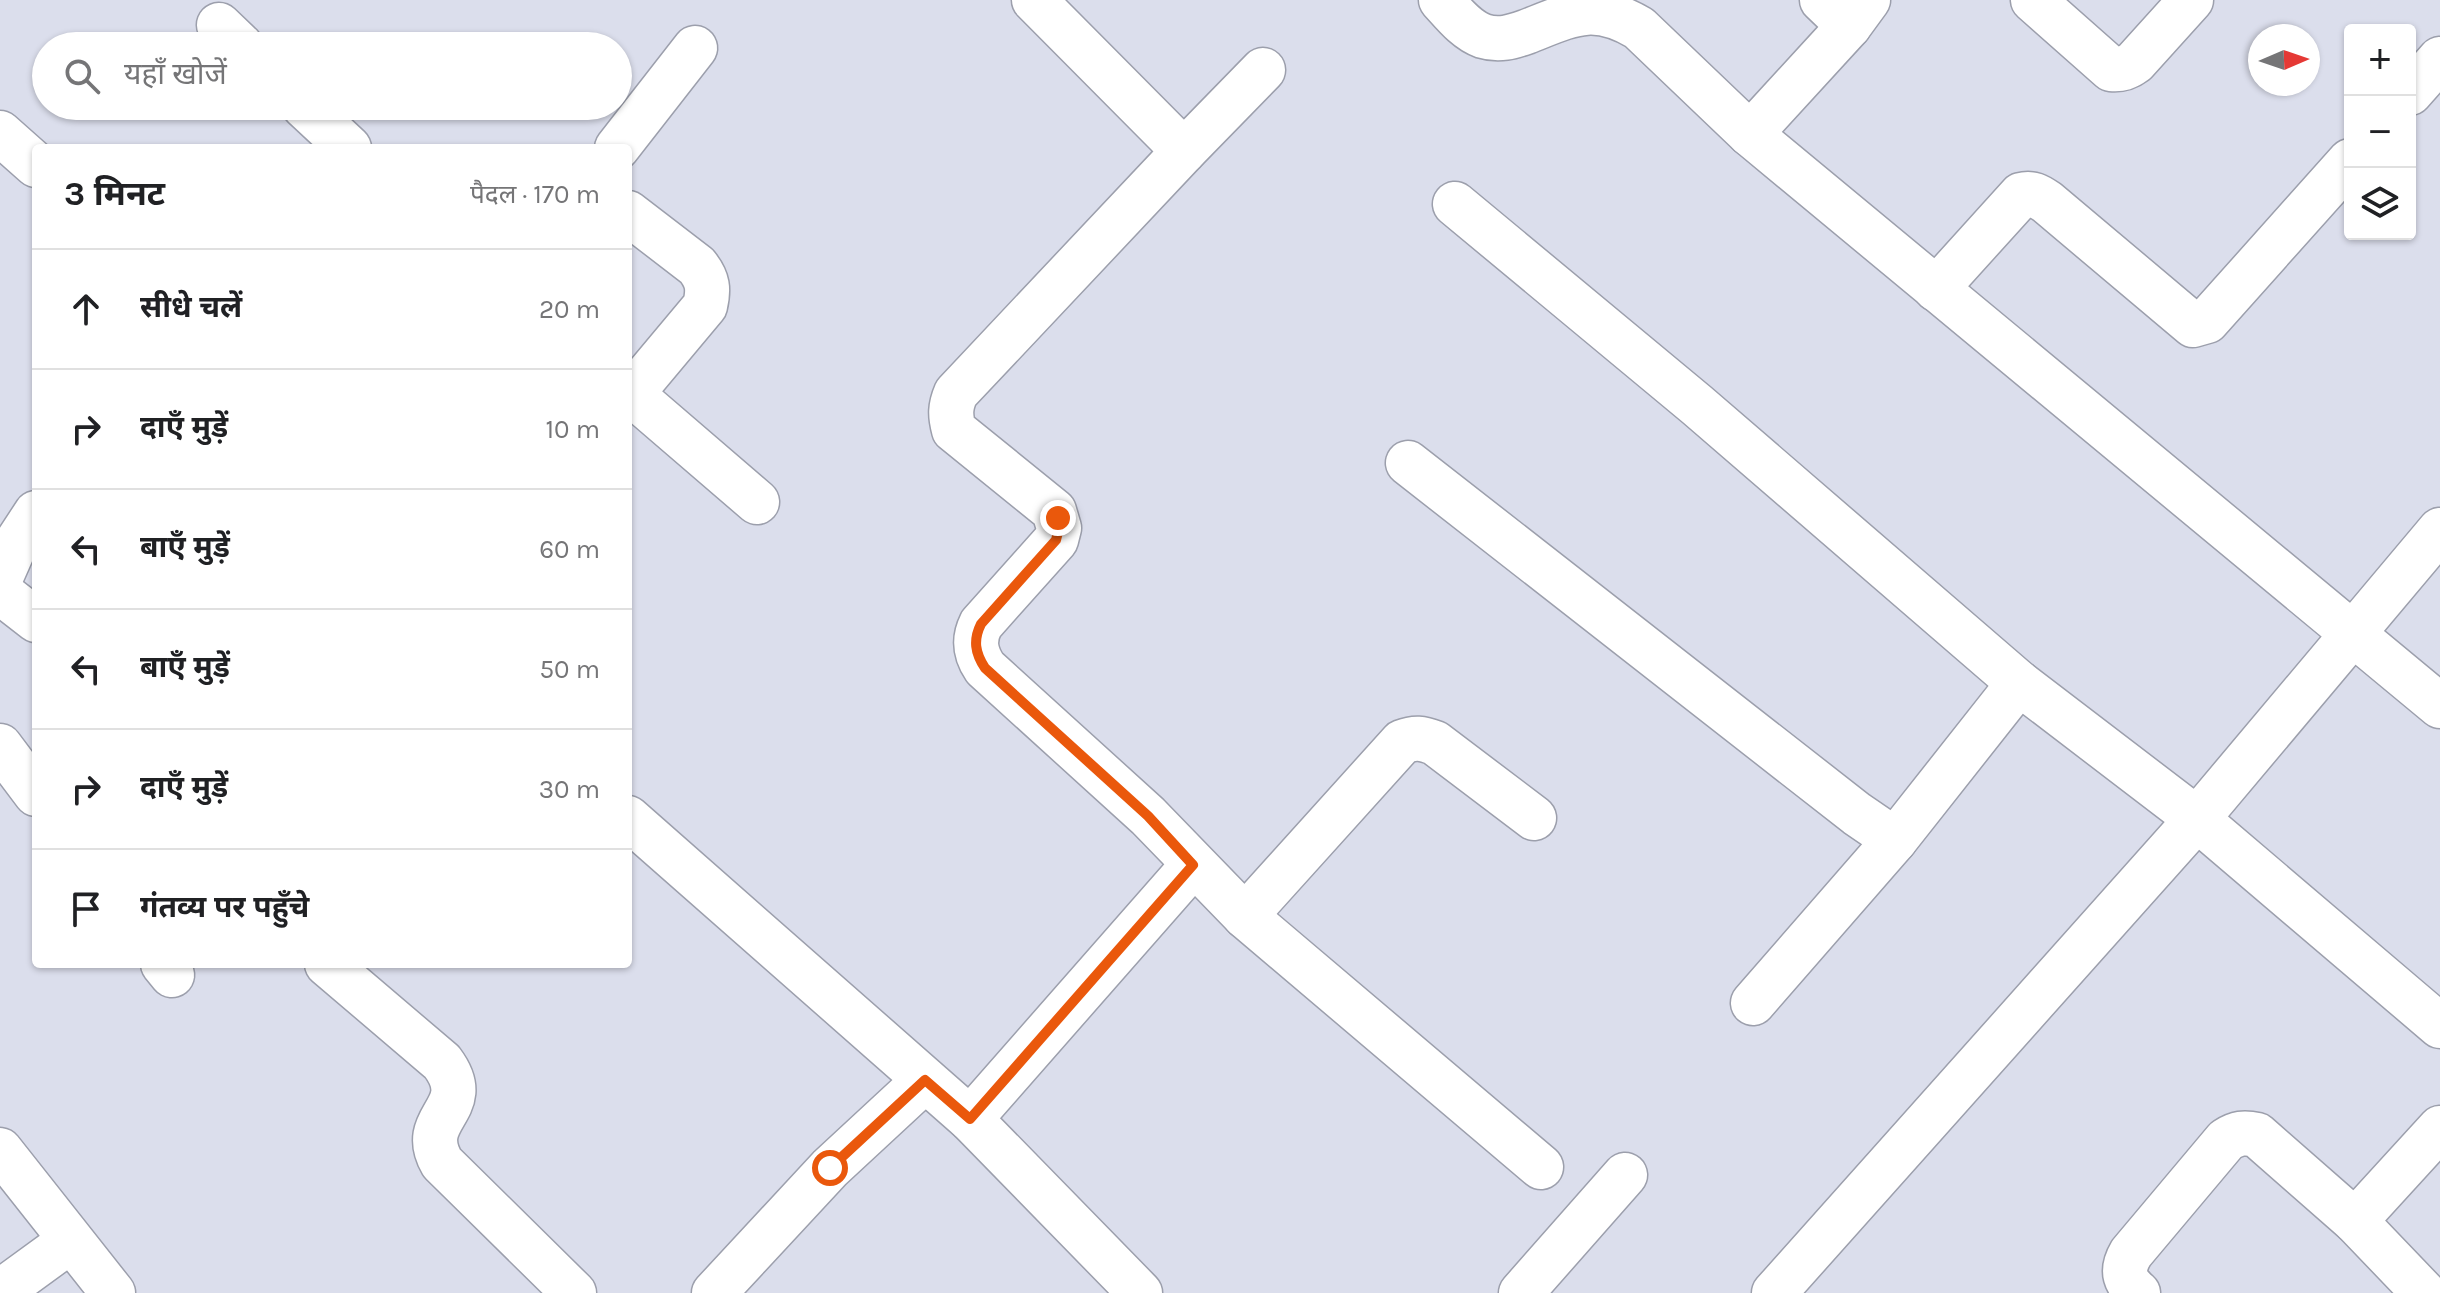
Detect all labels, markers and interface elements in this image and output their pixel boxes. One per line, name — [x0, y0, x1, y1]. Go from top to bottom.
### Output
north arrow — [2248, 24, 2320, 96]
map controls — [2344, 24, 2416, 240]
button: + — [2344, 24, 2416, 96]
search box — [32, 32, 632, 120]
icon: search — [60, 54, 104, 98]
text: यहाँ खोजें — [124, 56, 227, 92]
button: − — [2344, 96, 2416, 168]
button: layers — [2344, 168, 2416, 240]
text: 3 मिनट — [64, 174, 165, 214]
text: पैदल · 170 m — [470, 179, 600, 210]
icon: ahead — [64, 287, 108, 331]
text: सीधे चलें — [140, 289, 242, 325]
text: 20 m — [539, 294, 600, 325]
icon: right — [64, 407, 108, 451]
text: दाएँ मुड़ें — [140, 409, 228, 445]
text: 10 m — [545, 414, 600, 445]
route end — [1040, 500, 1076, 536]
icon: left — [64, 527, 108, 571]
text: बाएँ मुड़ें — [140, 529, 230, 565]
text: 60 m — [539, 534, 600, 565]
icon: left — [64, 647, 108, 691]
text: बाएँ मुड़ें — [140, 649, 230, 685]
text: 50 m — [539, 654, 600, 685]
icon: right — [64, 767, 108, 811]
text: दाएँ मुड़ें — [140, 769, 228, 805]
text: 30 m — [539, 774, 600, 805]
icon: arrive — [64, 887, 108, 931]
text: गंतव्य पर पहुँचे — [140, 889, 309, 925]
route start — [812, 1150, 848, 1186]

